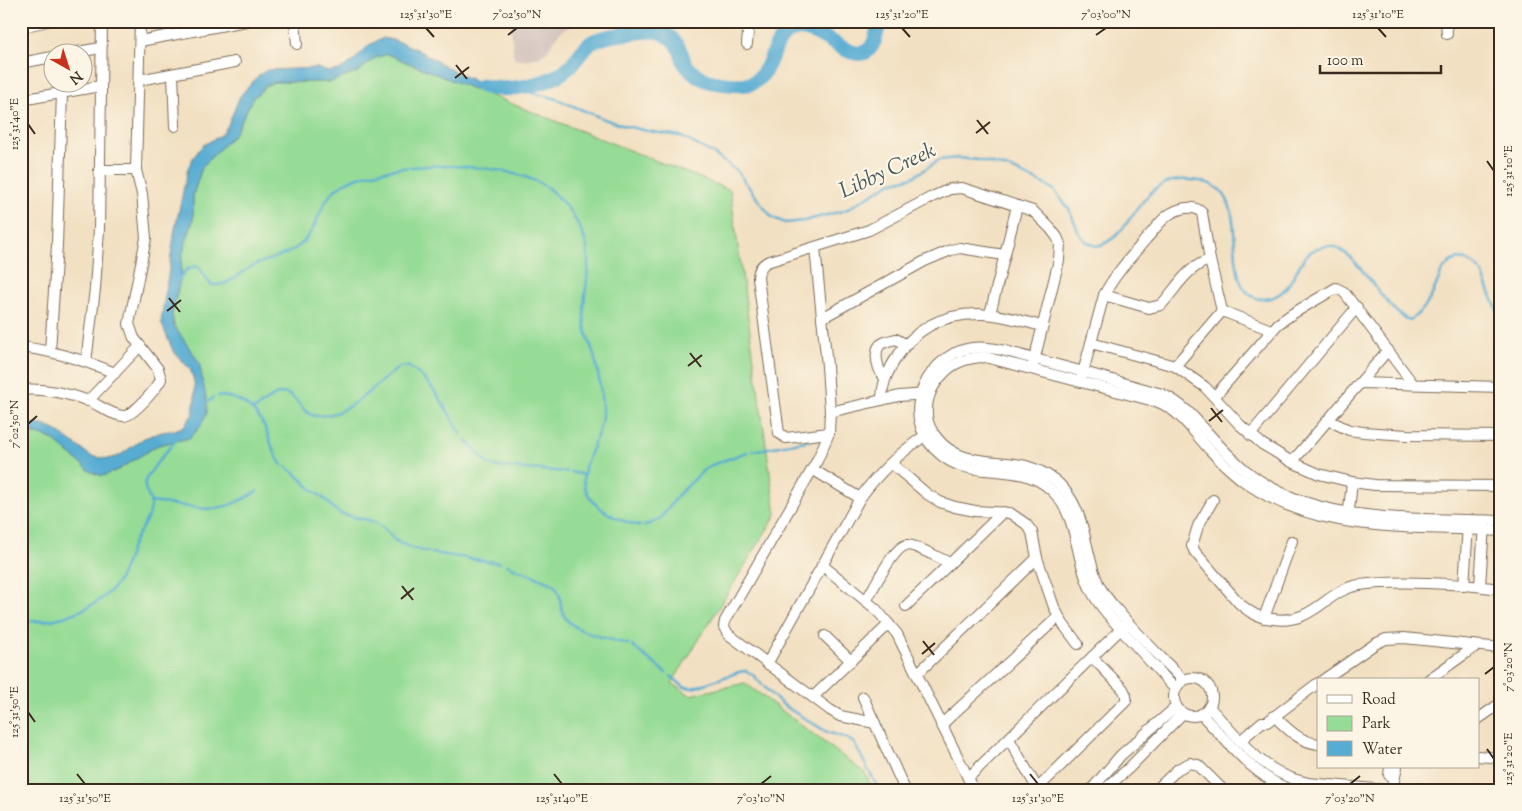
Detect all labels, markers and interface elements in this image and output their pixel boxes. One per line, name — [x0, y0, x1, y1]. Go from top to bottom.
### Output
text: 125°31'30"E — [400, 6, 453, 24]
text: 7°02'50"N — [493, 6, 542, 24]
text: 125°31'20"E — [876, 6, 929, 24]
text: 7°03'00"N — [1081, 6, 1131, 24]
text: 125°31'10"E — [1352, 6, 1404, 24]
north arrow — [42, 42, 92, 92]
scale bar — [1320, 42, 1441, 74]
text: 100 m — [1327, 51, 1364, 72]
text: N — [64, 65, 86, 88]
text: 125°31'40"E — [6, 97, 24, 150]
water label: Libby Creek — [834, 136, 942, 208]
text: 125°31'10"E — [1500, 145, 1518, 197]
text: 7°02'50"N — [6, 399, 24, 448]
text: 7°03'20"N — [1500, 642, 1518, 692]
legend — [1317, 678, 1480, 768]
text: 125°31'50"E — [6, 686, 24, 738]
text: Road — [1362, 690, 1396, 711]
text: Park — [1362, 714, 1391, 735]
text: 125°31'20"E — [1500, 732, 1518, 785]
text: Water — [1362, 740, 1403, 761]
text: 125°31'50"E — [59, 790, 111, 808]
text: 125°31'40"E — [536, 790, 589, 808]
text: 7°03'10"N — [737, 790, 785, 808]
text: 125°31'30"E — [1012, 790, 1065, 808]
text: 7°03'20"N — [1325, 790, 1375, 808]

